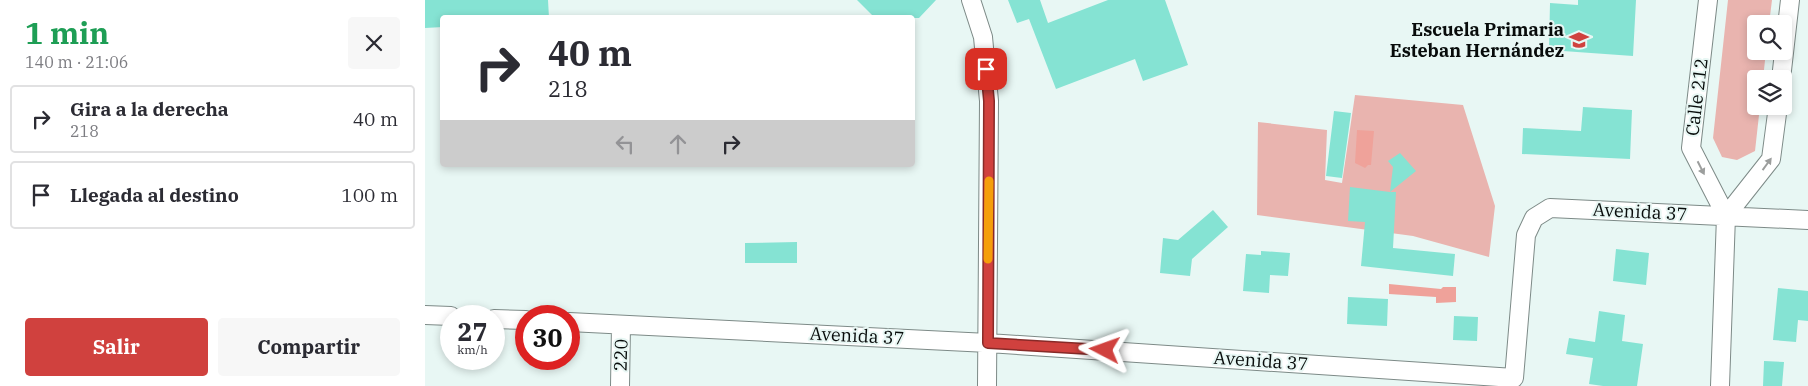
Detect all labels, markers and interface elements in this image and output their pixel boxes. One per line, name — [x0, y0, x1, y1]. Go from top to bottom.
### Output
text: 1 min — [25, 13, 109, 52]
map controls — [1747, 15, 1792, 115]
button: search — [1747, 15, 1792, 60]
button: close — [348, 17, 400, 69]
place label: Escuela Primaria Esteban Hernández — [1390, 18, 1564, 62]
school or university icon: Escuela Primaria Esteban Hernández — [1568, 29, 1590, 51]
text: 40 m — [548, 30, 632, 76]
icon: right — [465, 35, 530, 100]
pin — [965, 48, 1007, 90]
text: 140 m · 21:06 — [25, 52, 128, 72]
icon: arrive — [972, 55, 1000, 83]
street label: Calle 212 — [1680, 57, 1713, 137]
button: layers — [1747, 70, 1792, 115]
text: 218 — [548, 74, 588, 103]
text: Gira a la derecha — [70, 97, 229, 121]
icon: right — [27, 105, 55, 133]
text: 40 m — [353, 107, 398, 131]
text: 218 — [70, 121, 99, 141]
icon: left — [611, 130, 639, 158]
icon: ahead — [664, 130, 692, 158]
icon: right — [717, 130, 745, 158]
one-way arrow — [1762, 157, 1772, 171]
one-way arrow — [1697, 161, 1705, 175]
icon: arrive — [27, 181, 55, 209]
text: Llegada al destino — [70, 183, 239, 207]
text: 100 m — [341, 183, 398, 207]
street label: Avenida 37 — [1592, 198, 1688, 225]
speed limit sign: 30 — [515, 305, 580, 370]
text: 27 — [457, 315, 488, 348]
button: Salir — [25, 318, 208, 376]
button: Compartir — [218, 318, 400, 376]
street label: Avenida 37 — [809, 322, 905, 349]
position arrow — [1078, 323, 1130, 375]
street label: 220 — [608, 338, 633, 372]
text: km/h — [457, 342, 488, 357]
street label: Avenida 37 — [1213, 346, 1309, 375]

